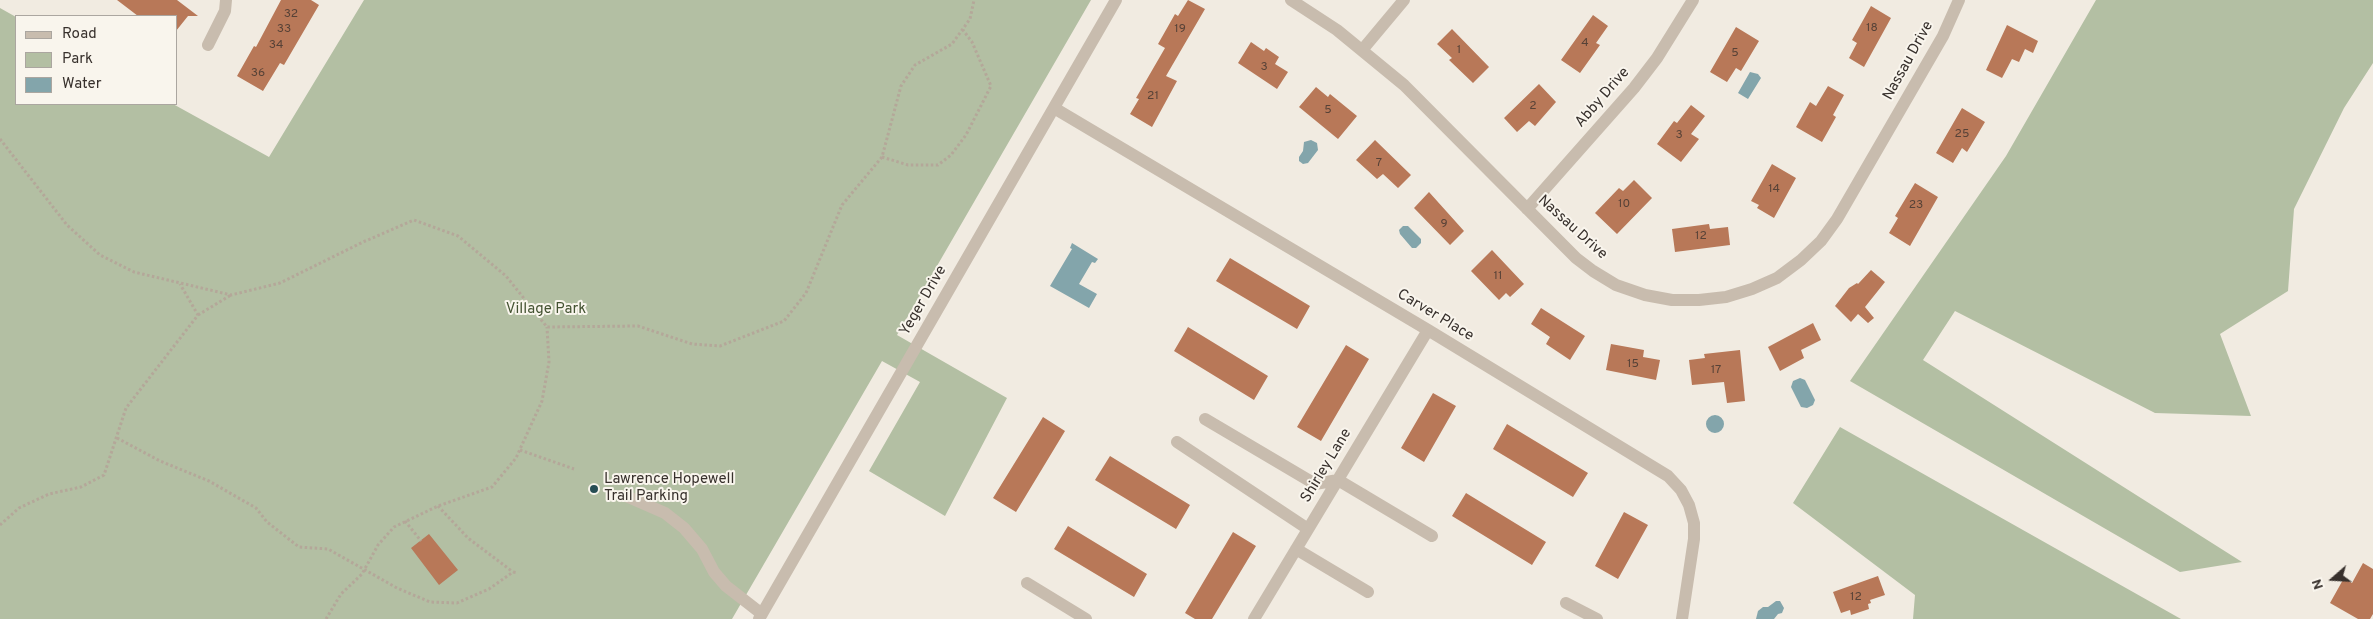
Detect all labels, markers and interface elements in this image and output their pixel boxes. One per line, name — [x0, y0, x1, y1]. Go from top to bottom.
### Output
house number: 32 — [284, 8, 298, 22]
legend — [15, 15, 178, 105]
street label: Nassau Drive — [1880, 18, 1938, 104]
house number: 18 — [1866, 22, 1878, 36]
house number: 33 — [277, 23, 291, 37]
house number: 19 — [1174, 23, 1186, 37]
text: Road — [62, 25, 97, 44]
house number: 4 — [1581, 37, 1589, 51]
house number: 34 — [269, 39, 283, 53]
house number: 1 — [1457, 44, 1461, 58]
house number: 5 — [1731, 47, 1739, 61]
text: Park — [62, 50, 93, 69]
house number: 3 — [1260, 61, 1268, 75]
street label: Abby Drive — [1572, 64, 1634, 132]
house number: 36 — [251, 67, 265, 81]
text: Water — [62, 75, 101, 94]
house number: 21 — [1147, 90, 1159, 104]
house number: 2 — [1529, 100, 1537, 114]
house number: 5 — [1324, 104, 1332, 118]
house number: 25 — [1955, 128, 1969, 142]
house number: 3 — [1675, 129, 1683, 143]
house number: 7 — [1376, 157, 1382, 171]
house number: 14 — [1768, 183, 1780, 197]
street label: Nassau Drive — [1534, 192, 1610, 264]
house number: 10 — [1618, 198, 1630, 212]
house number: 23 — [1909, 199, 1923, 213]
house number: 9 — [1440, 218, 1448, 232]
house number: 12 — [1695, 230, 1707, 244]
street label: Yeger Drive — [897, 263, 951, 339]
house number: 11 — [1494, 270, 1502, 284]
street label: Carver Place — [1393, 286, 1477, 346]
park label: Village Park — [506, 301, 586, 319]
house number: 15 — [1627, 358, 1639, 372]
house number: 17 — [1711, 364, 1721, 378]
street label: Shirley Lane — [1298, 426, 1356, 506]
place label: Lawrence Hopewell Trail Parking — [604, 471, 734, 506]
marker: Lawrence Hopewell Trail Parking — [588, 483, 600, 495]
north arrow — [2308, 554, 2358, 604]
text: N — [2309, 577, 2328, 592]
house number: 12 — [1850, 591, 1862, 605]

